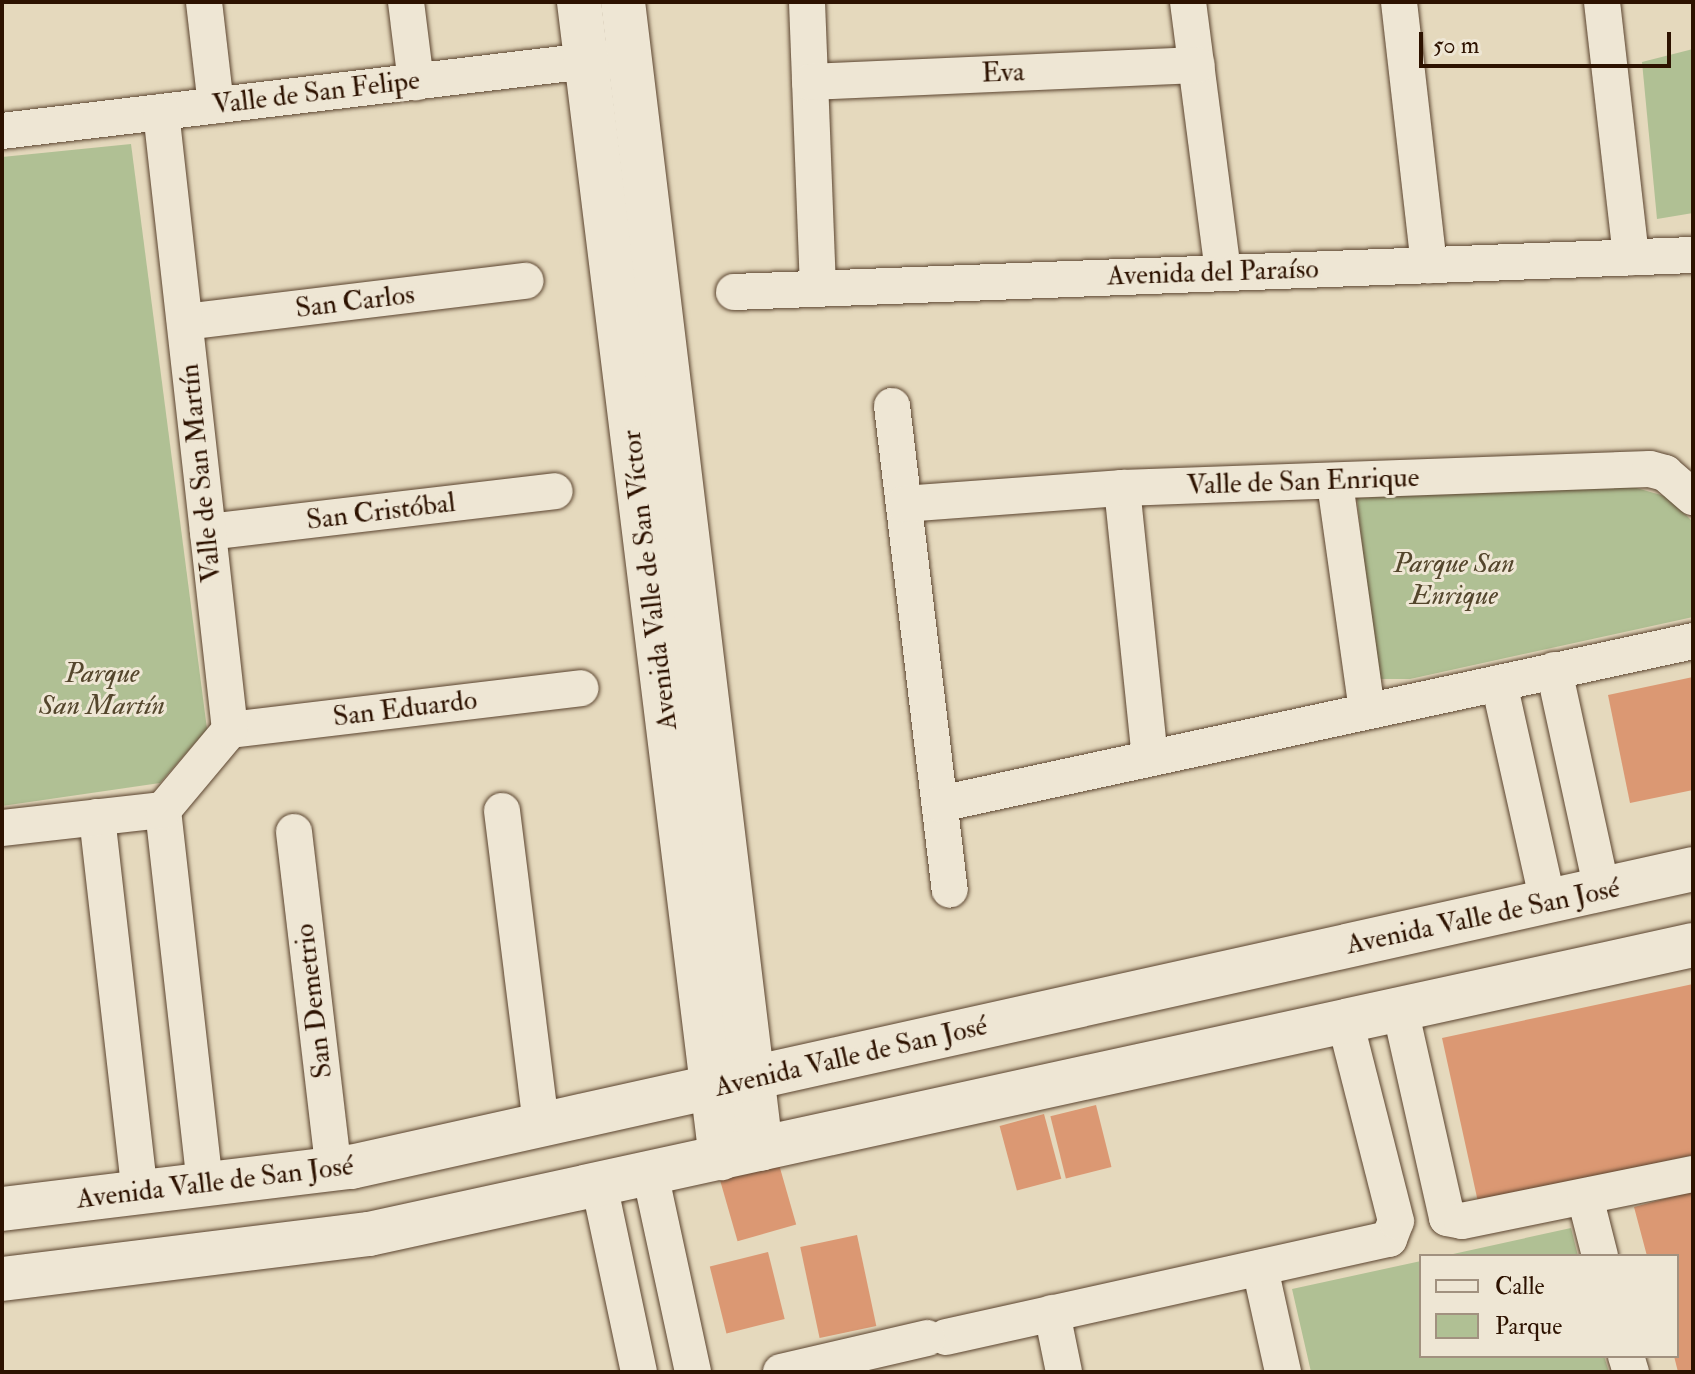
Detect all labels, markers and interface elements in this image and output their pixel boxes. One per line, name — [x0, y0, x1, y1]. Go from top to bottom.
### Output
scale bar — [1423, 16, 1675, 66]
text: 50 m — [1433, 30, 1479, 61]
street label: Eva — [981, 55, 1025, 91]
street label: Valle de San Felipe — [210, 64, 422, 122]
street label: Avenida del Paraíso — [1107, 253, 1319, 293]
street label: San Carlos — [294, 278, 416, 326]
street label: Valle de San Martín — [173, 362, 229, 584]
street label: Avenida Valle de San Víctor — [615, 428, 685, 732]
street label: Valle de San Enrique — [1186, 461, 1420, 503]
street label: San Cristóbal — [305, 486, 457, 538]
park label: Parque San Enrique — [1393, 547, 1515, 613]
park label: Parque San Martín — [39, 657, 165, 723]
street label: San Eduardo — [331, 683, 479, 735]
street label: Avenida Valle de San José — [1343, 872, 1623, 962]
street label: San Demetrio — [288, 922, 340, 1080]
street label: Avenida Valle de San José — [711, 1009, 991, 1105]
street label: Avenida Valle de San José — [75, 1149, 355, 1217]
legend — [1419, 1254, 1679, 1358]
text: Calle — [1495, 1271, 1545, 1302]
text: Parque — [1495, 1311, 1562, 1342]

